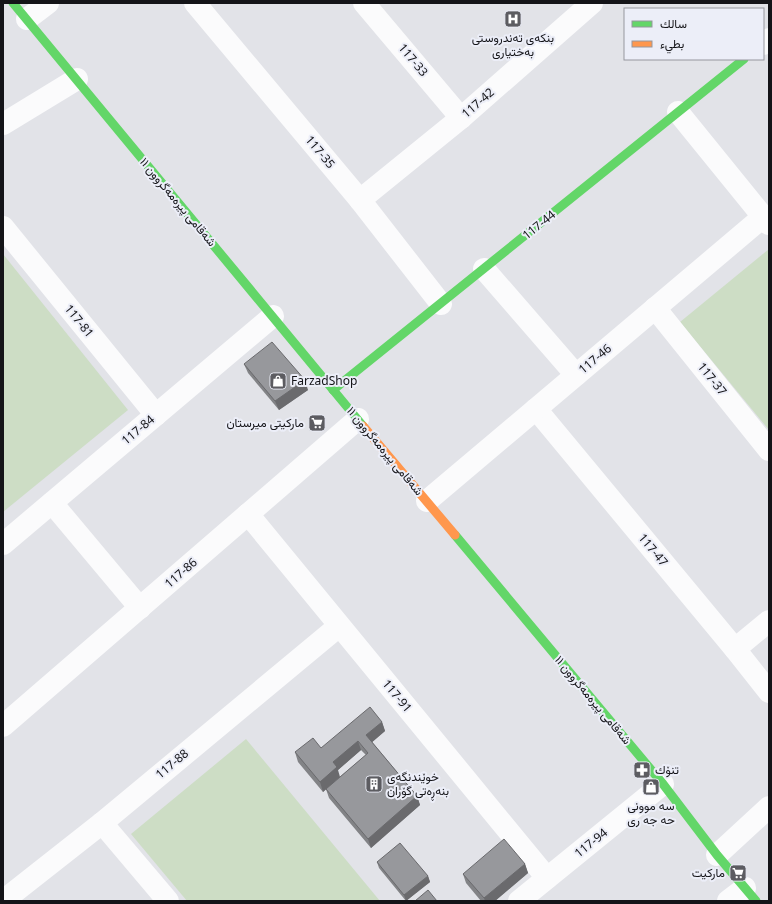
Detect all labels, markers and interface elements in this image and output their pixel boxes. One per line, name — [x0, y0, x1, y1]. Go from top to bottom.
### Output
legend — [624, 8, 764, 60]
hospital icon: بنکەی تەندروستی بەختیاری — [503, 9, 523, 29]
text: سالك — [660, 15, 687, 32]
place label: بنکەی تەندروستی بەختیاری — [472, 29, 554, 60]
text: بطيء — [660, 35, 684, 54]
street label: 117-33 — [395, 40, 432, 80]
street label: 117-42 — [458, 84, 498, 122]
street label: 117-35 — [302, 132, 339, 172]
street label: شەقامی پیرەمەگروون ١١ — [136, 154, 221, 250]
street label: 117-44 — [518, 206, 559, 243]
street label: 117-81 — [61, 300, 98, 341]
street label: 117-46 — [575, 340, 615, 377]
street label: 117-37 — [694, 358, 731, 399]
shop icon: FarzadShop — [268, 371, 288, 391]
place label: FarzadShop — [291, 372, 357, 389]
street label: شەقامی پیرەمەگروون ١١ — [343, 403, 428, 499]
street label: 117-84 — [118, 411, 158, 448]
supermarket icon: مارکیتی میرستان — [307, 413, 327, 433]
place label: مارکیتی میرستان — [226, 414, 304, 431]
street label: 117-47 — [635, 530, 672, 570]
street label: 117-86 — [161, 554, 201, 592]
street label: شەقامی پیرەمەگروون ١١ — [551, 652, 636, 748]
street label: 117-91 — [379, 676, 416, 716]
street label: 117-88 — [152, 745, 192, 782]
pharmacy icon: تنۆك — [632, 760, 652, 780]
place label: تنۆك — [655, 761, 679, 778]
place label: خوێندنگەی بنەڕەتی گۆران — [387, 768, 449, 801]
building icon: خوێندنگەی بنەڕەتی گۆران — [364, 774, 384, 794]
shop icon: سه موونی حه جه ری — [641, 777, 661, 797]
place label: سه موونی حه جه ری — [627, 797, 675, 828]
street label: 117-94 — [570, 824, 611, 861]
supermarket icon: ماركيت — [728, 863, 748, 883]
place label: ماركيت — [692, 864, 725, 881]

